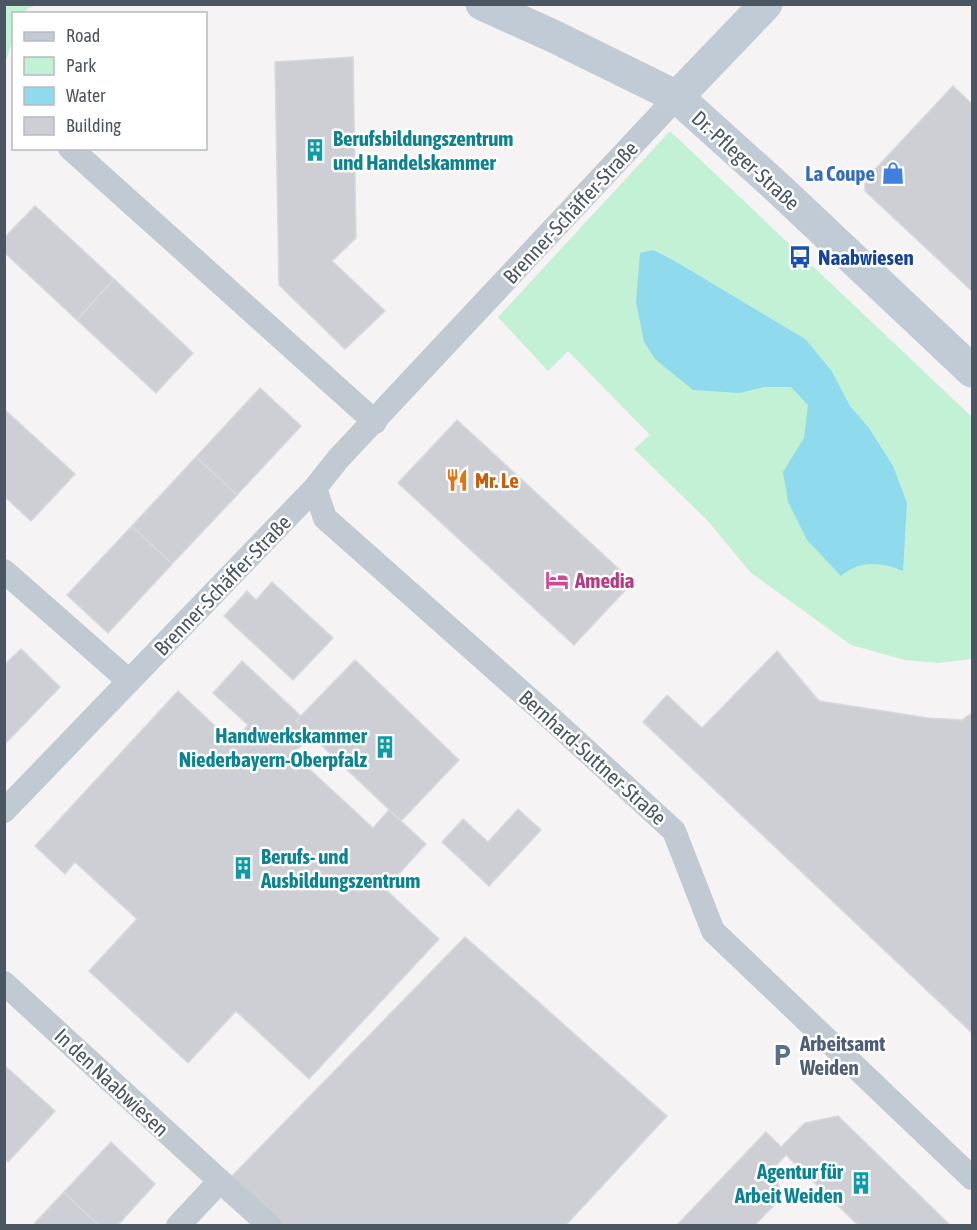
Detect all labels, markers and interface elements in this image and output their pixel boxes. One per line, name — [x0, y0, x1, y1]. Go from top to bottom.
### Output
legend — [12, 12, 207, 150]
text: Road — [66, 25, 100, 46]
text: Park — [66, 55, 96, 76]
text: Water — [66, 85, 106, 106]
street label: Dr.-Pfleger-Straße — [687, 105, 805, 215]
text: Building — [66, 115, 121, 136]
place label: Berufsbildungszentrum und Handelskammer — [333, 126, 513, 174]
street label: Brenner-Schäffer-Straße — [498, 136, 642, 288]
building icon: Berufsbildungszentrum und Handelskammer — [302, 137, 328, 163]
shop icon: La Coupe — [880, 160, 906, 186]
place label: La Coupe — [805, 161, 875, 185]
bus stop icon: Naabwiesen — [787, 244, 813, 270]
place label: Naabwiesen — [818, 245, 914, 269]
restaurant icon: Mr. Le — [444, 467, 470, 493]
place label: Mr. Le — [475, 468, 519, 492]
street label: Brenner-Schäffer-Straße — [149, 510, 295, 660]
hotel icon: Amedia — [544, 567, 570, 593]
place label: Amedia — [574, 568, 635, 592]
street label: Bernhard-Suttner-Straße — [515, 685, 671, 829]
place label: Handwerkskammer Niederbayern-Oberpfalz — [179, 723, 368, 771]
building icon: Handwerkskammer Niederbayern-Oberpfalz — [372, 734, 398, 760]
place label: Berufs- und Ausbildungszentrum — [260, 844, 420, 892]
building icon: Berufs- und Ausbildungszentrum — [230, 855, 256, 881]
street label: In den Naabwiesen — [50, 1023, 174, 1141]
place label: Arbeitsamt Weiden — [799, 1031, 885, 1079]
parking icon: Arbeitsamt Weiden — [769, 1042, 795, 1068]
place label: Agentur für Arbeit Weiden — [734, 1159, 844, 1207]
building icon: Agentur für Arbeit Weiden — [848, 1170, 874, 1196]

